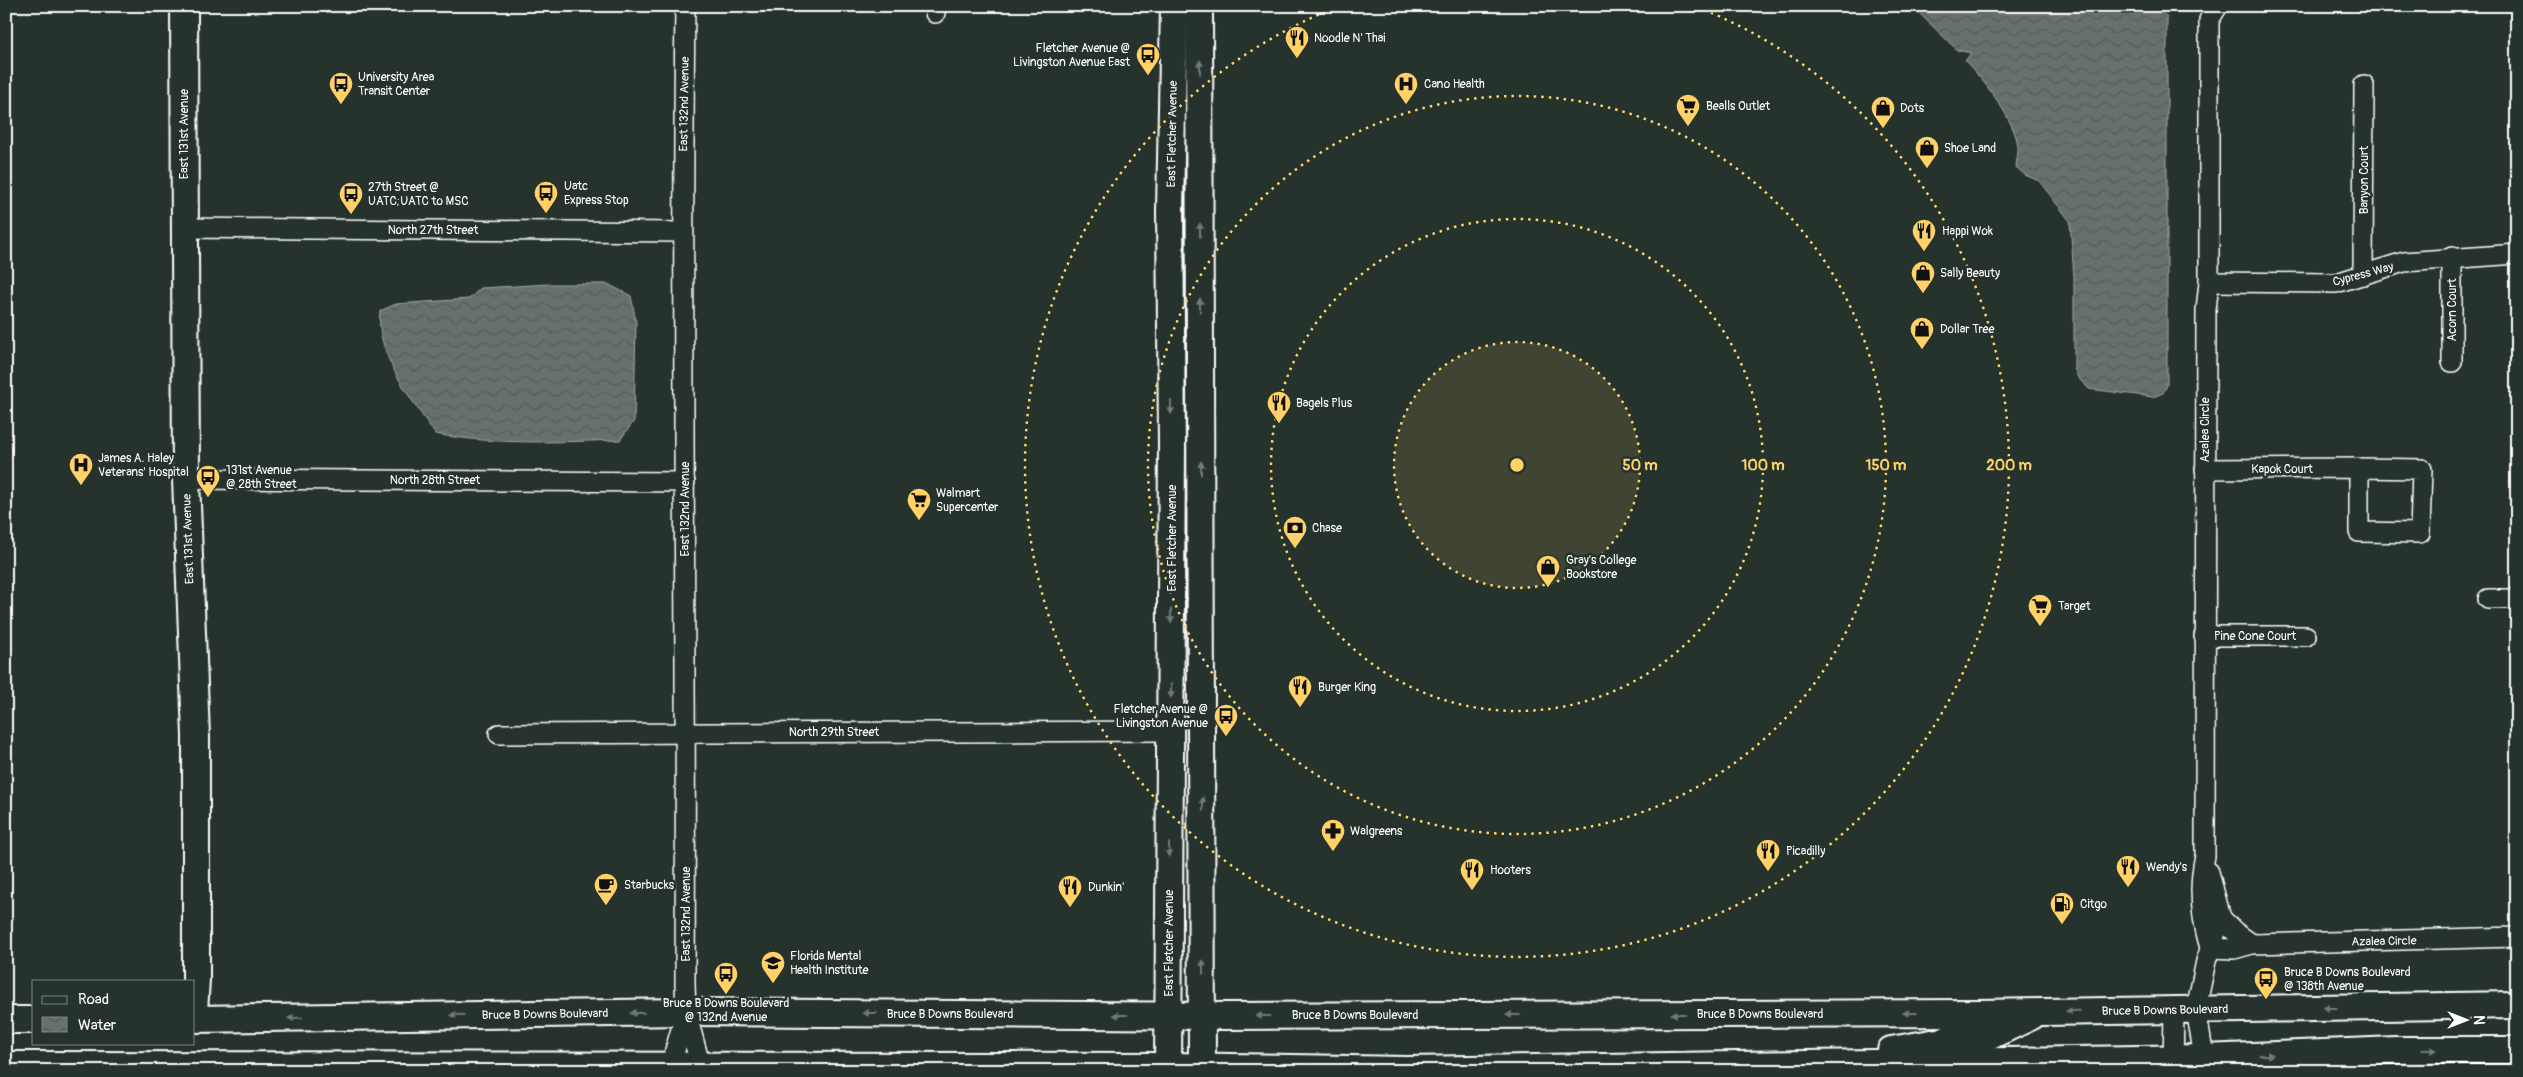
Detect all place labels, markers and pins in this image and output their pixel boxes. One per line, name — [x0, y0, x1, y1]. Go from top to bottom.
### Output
restaurant icon: Noodle N' Thai — [1284, 25, 1310, 59]
place label: Noodle N' Thai — [1314, 31, 1385, 46]
place label: Fletcher Avenue @ Livingston Avenue East — [1013, 41, 1130, 70]
bus stop icon: Fletcher Avenue @ Livingston Avenue East — [1135, 42, 1161, 76]
place label: University Area Transit Center — [358, 70, 435, 99]
bus stop icon: University Area Transit Center — [328, 71, 354, 105]
hospital icon: Cano Health — [1393, 71, 1419, 105]
place label: Cano Health — [1424, 77, 1485, 92]
supermarket icon: Bealls Outlet — [1675, 93, 1701, 127]
shop icon: Dots — [1870, 95, 1896, 129]
place label: Bealls Outlet — [1706, 99, 1770, 114]
place label: Dots — [1900, 101, 1925, 116]
shop icon: Shoe Land — [1914, 135, 1940, 169]
place label: Shoe Land — [1944, 141, 1996, 156]
place label: Uatc Express Stop — [564, 179, 629, 208]
place label: 27th Street @ UATC;UATC to MSC — [368, 180, 469, 209]
bus stop icon: Uatc Express Stop — [533, 180, 559, 214]
bus stop icon: 27th Street @ UATC;UATC to MSC — [338, 181, 364, 215]
restaurant icon: Happi Wok — [1911, 218, 1937, 252]
place label: Happi Wok — [1942, 224, 1993, 239]
shop icon: Sally Beauty — [1910, 260, 1936, 294]
place label: Sally Beauty — [1940, 266, 2000, 281]
shop icon: Dollar Tree — [1909, 316, 1935, 350]
place label: Dollar Tree — [1940, 322, 1994, 337]
restaurant icon: Bagels Plus — [1266, 390, 1292, 424]
place label: Bagels Plus — [1296, 396, 1353, 411]
place label: James A. Haley Veterans' Hospital — [98, 451, 189, 480]
hospital icon: James A. Haley Veterans' Hospital — [68, 452, 94, 486]
centre of rings — [1508, 456, 1526, 474]
place label: 131st Avenue @ 28th Street — [226, 463, 297, 492]
bus stop icon: 131st Avenue @ 28th Street — [195, 464, 221, 498]
place label: Walmart Supercenter — [936, 486, 999, 515]
supermarket icon: Walmart Supercenter — [906, 487, 932, 521]
bank icon: Chase — [1282, 515, 1308, 549]
place label: Chase — [1312, 521, 1342, 536]
place label: Gray's College Bookstore — [1566, 553, 1637, 582]
shop icon: Gray's College Bookstore — [1535, 554, 1561, 588]
supermarket icon: Target — [2027, 593, 2053, 627]
place label: Target — [2058, 599, 2091, 614]
restaurant icon: Burger King — [1287, 674, 1313, 708]
place label: Burger King — [1318, 680, 1376, 695]
place label: Fletcher Avenue @ Livingston Avenue — [1114, 702, 1208, 731]
bus stop icon: Fletcher Avenue @ Livingston Avenue — [1213, 703, 1239, 737]
pharmacy icon: Walgreens — [1320, 818, 1346, 852]
place label: Walgreens — [1350, 824, 1403, 839]
restaurant icon: Picadilly — [1755, 838, 1781, 872]
place label: Picadilly — [1786, 844, 1825, 859]
restaurant icon: Wendy's — [2115, 854, 2141, 888]
restaurant icon: Hooters — [1459, 857, 1485, 891]
place label: Wendy's — [2146, 860, 2188, 875]
place label: Hooters — [1490, 863, 1532, 878]
cafe icon: Starbucks — [593, 872, 619, 906]
restaurant icon: Dunkin' — [1057, 874, 1083, 908]
place label: Starbucks — [624, 878, 675, 893]
place label: Dunkin' — [1088, 880, 1124, 895]
fuel station icon: Citgo — [2049, 891, 2075, 925]
place label: Citgo — [2080, 897, 2107, 912]
place label: Florida Mental Health Institute — [790, 949, 869, 978]
school or university icon: Florida Mental Health Institute — [760, 950, 786, 984]
bus stop icon: Bruce B Downs Boulevard @ 132nd Avenue — [713, 961, 739, 995]
place label: Bruce B Downs Boulevard @ 138th Avenue — [2284, 965, 2411, 994]
bus stop icon: Bruce B Downs Boulevard @ 138th Avenue — [2253, 966, 2279, 1000]
place label: Bruce B Downs Boulevard @ 132nd Avenue — [663, 996, 789, 1025]

